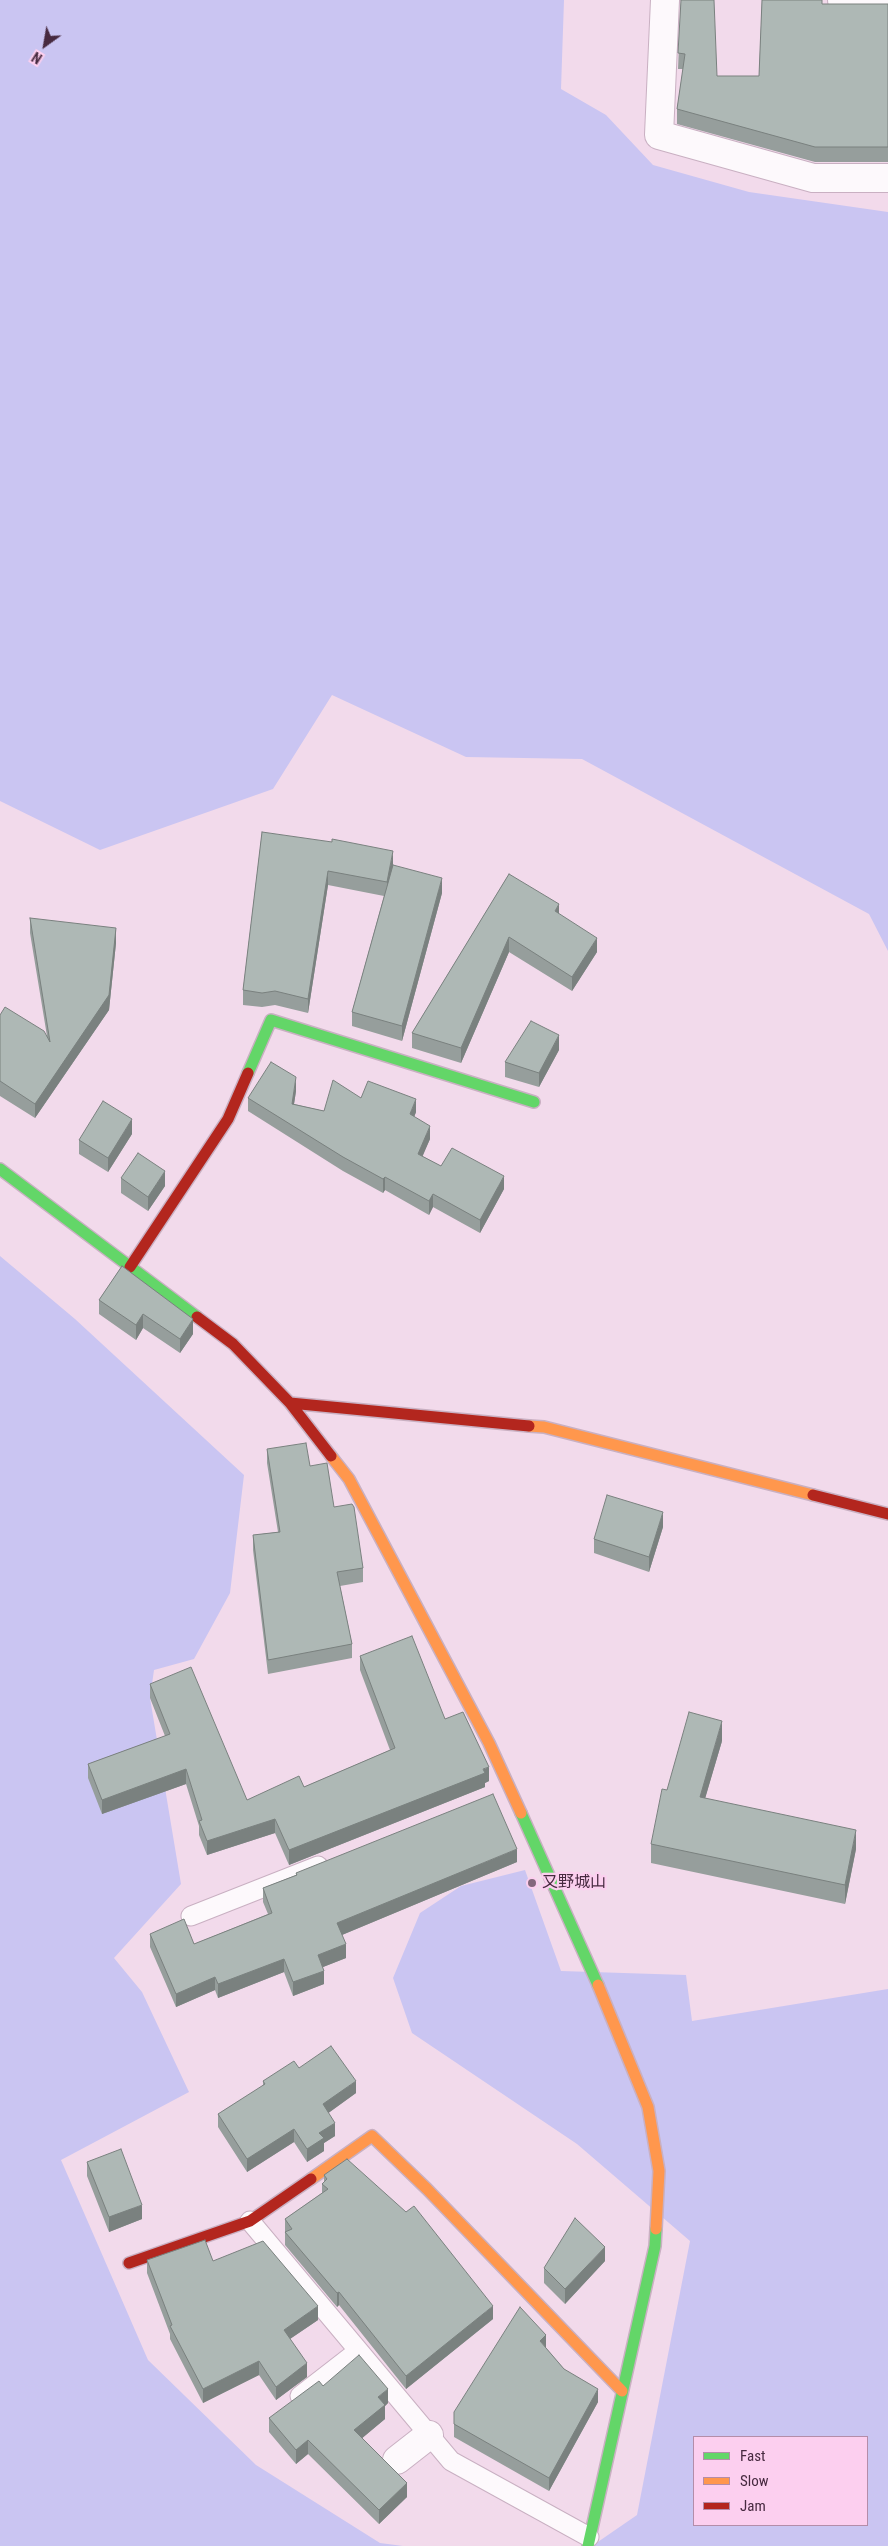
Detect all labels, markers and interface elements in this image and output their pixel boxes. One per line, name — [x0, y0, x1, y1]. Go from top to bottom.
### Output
north arrow — [20, 20, 70, 70]
text: N — [29, 49, 45, 67]
place label: 又野城山 — [542, 1873, 606, 1893]
marker: 又野城山 — [526, 1877, 538, 1889]
legend — [693, 2436, 868, 2526]
text: Fast — [740, 2447, 765, 2465]
text: Slow — [740, 2472, 769, 2490]
text: Jam — [740, 2497, 766, 2515]

